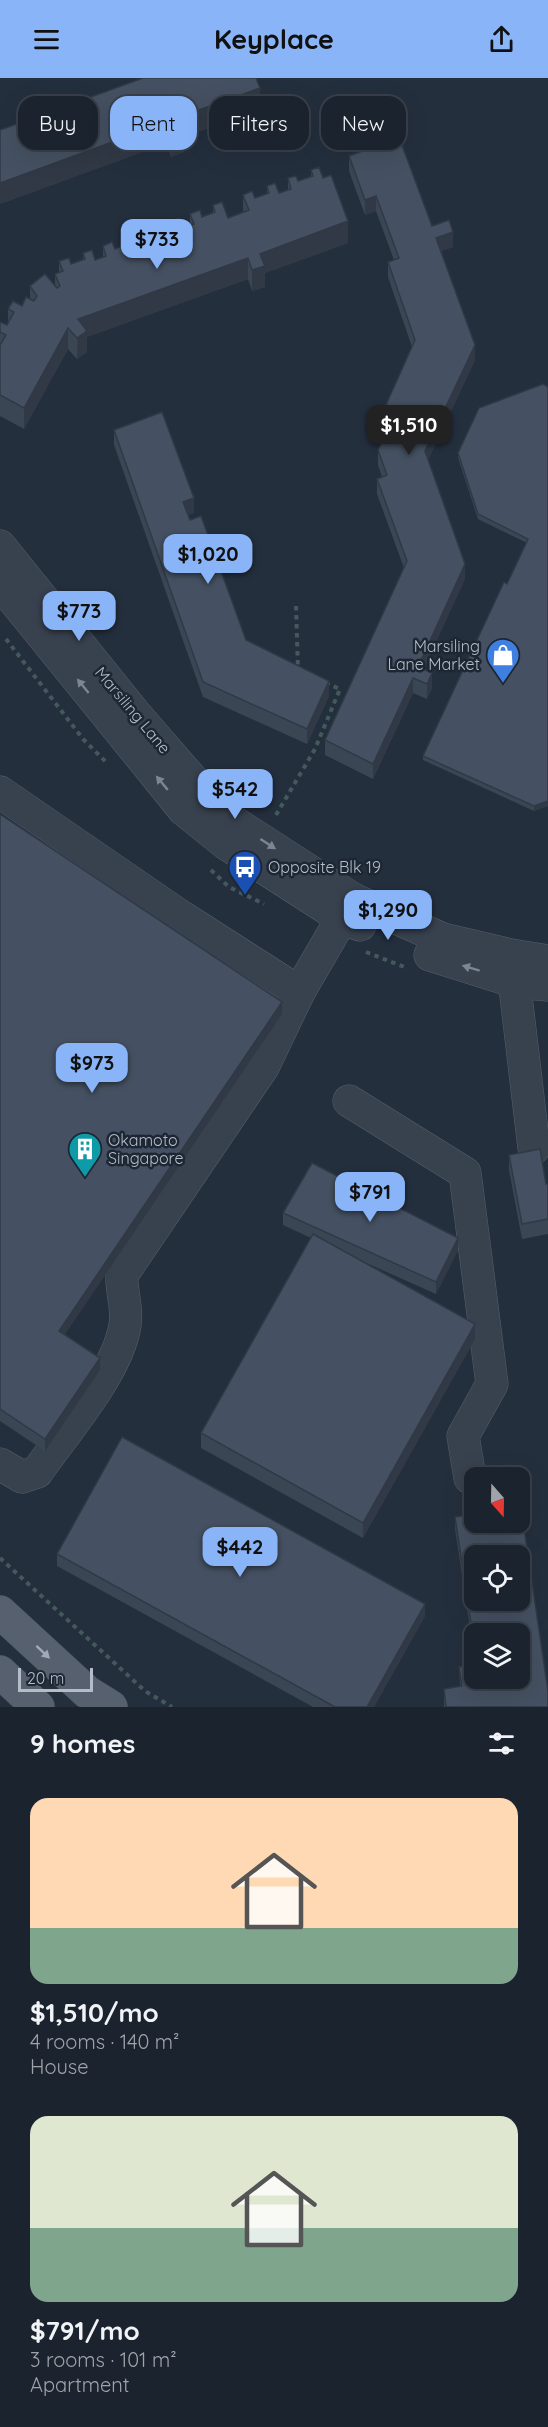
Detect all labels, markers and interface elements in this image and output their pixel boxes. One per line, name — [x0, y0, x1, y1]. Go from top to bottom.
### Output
text: Keyplace — [214, 22, 334, 56]
icon: menu — [30, 23, 63, 56]
icon: share — [485, 23, 518, 56]
chip: Buy — [18, 96, 98, 150]
chip: Rent — [110, 96, 197, 150]
chip: Filters — [209, 96, 309, 150]
chip: New — [321, 96, 406, 150]
pin: $733 — [121, 219, 193, 270]
text: $733 — [135, 226, 179, 251]
pin: $1,510 — [360, 405, 458, 456]
text: $1,510 — [381, 412, 437, 437]
pin: $1,020 — [159, 534, 257, 585]
text: $1,020 — [177, 541, 239, 566]
pin: $773 — [43, 591, 115, 642]
text: $773 — [57, 598, 101, 623]
place label: Marsiling Lane Market — [387, 636, 480, 674]
shop icon: Marsiling Lane Market — [485, 637, 521, 684]
street label: Marsiling Lane — [91, 663, 175, 757]
one-way arrow — [77, 678, 90, 694]
pin: $542 — [199, 769, 271, 820]
one-way arrow — [156, 775, 168, 790]
text: $542 — [212, 776, 258, 801]
one-way arrow — [260, 838, 276, 849]
bus stop icon: Opposite Blk 19 — [227, 849, 263, 896]
place label: Opposite Blk 19 — [268, 857, 381, 877]
pin: $1,290 — [339, 890, 437, 941]
text: $1,290 — [358, 897, 418, 922]
one-way arrow — [462, 963, 480, 972]
pin: $973 — [56, 1043, 128, 1094]
text: $973 — [70, 1050, 114, 1075]
place label: Okamoto Singapore — [108, 1130, 183, 1168]
building icon: Okamoto Singapore — [67, 1131, 103, 1178]
pin: $791 — [334, 1172, 406, 1223]
text: $791 — [349, 1179, 391, 1204]
north arrow — [464, 1467, 530, 1533]
map controls — [464, 1467, 530, 1689]
pin: $442 — [204, 1527, 276, 1578]
text: $442 — [217, 1534, 263, 1559]
button: locate — [464, 1545, 530, 1611]
button: layers — [464, 1623, 530, 1689]
one-way arrow — [35, 1645, 50, 1658]
scale bar — [18, 1665, 93, 1692]
text: 20 m — [27, 1668, 64, 1688]
text: 9 homes — [30, 1727, 135, 1760]
icon: filters — [485, 1727, 518, 1760]
icon: home — [220, 1837, 328, 1945]
text: $1,510/mo — [30, 1996, 159, 2029]
text: 4 rooms · 140 m² — [30, 2029, 179, 2054]
text: House — [30, 2054, 89, 2079]
icon: home — [220, 2155, 328, 2263]
text: $791/mo — [30, 2314, 140, 2347]
text: 3 rooms · 101 m² — [30, 2347, 177, 2372]
text: Apartment — [30, 2372, 130, 2397]

